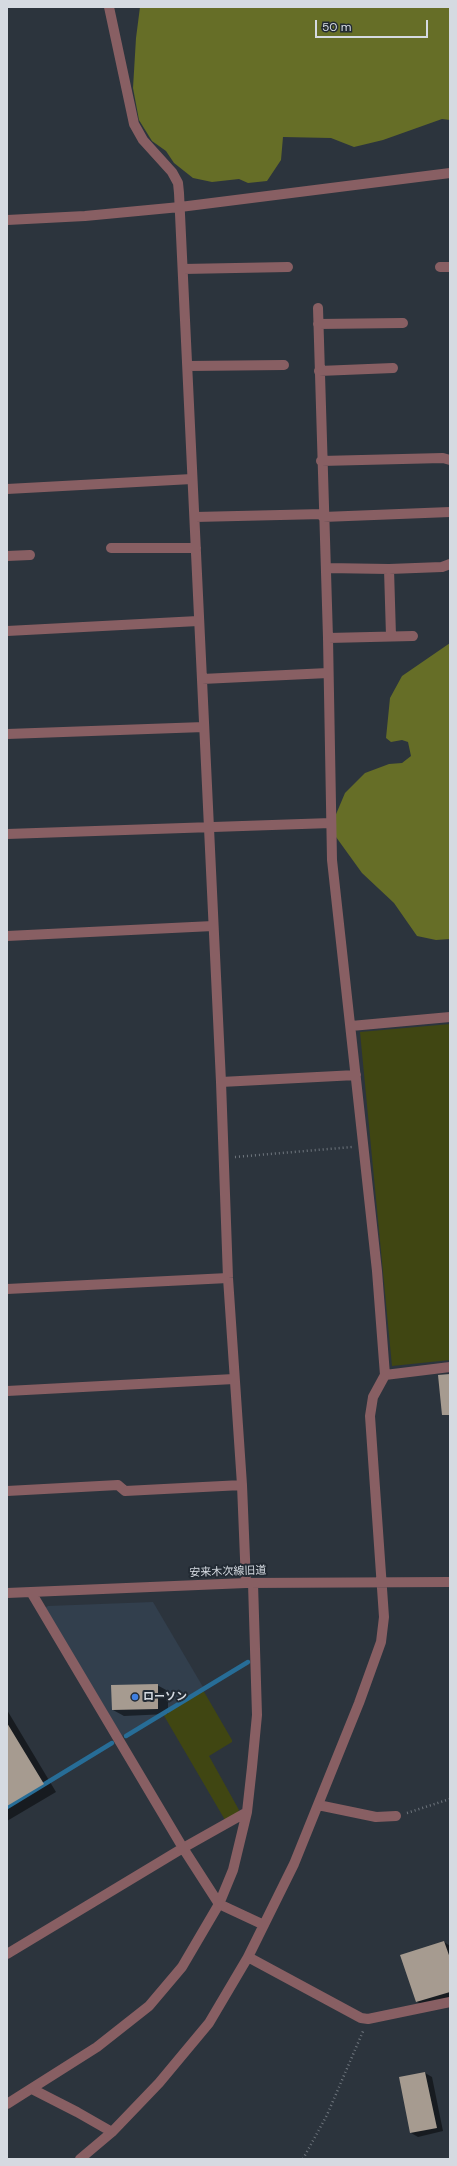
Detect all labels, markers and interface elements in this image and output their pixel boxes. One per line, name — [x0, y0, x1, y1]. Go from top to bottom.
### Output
scale bar — [317, 12, 430, 38]
text: 50 m — [322, 19, 351, 35]
street label: 安来木次線旧道 — [189, 1564, 267, 1580]
place label: ローソン — [143, 1690, 187, 1704]
marker: ローソン — [130, 1692, 140, 1702]

